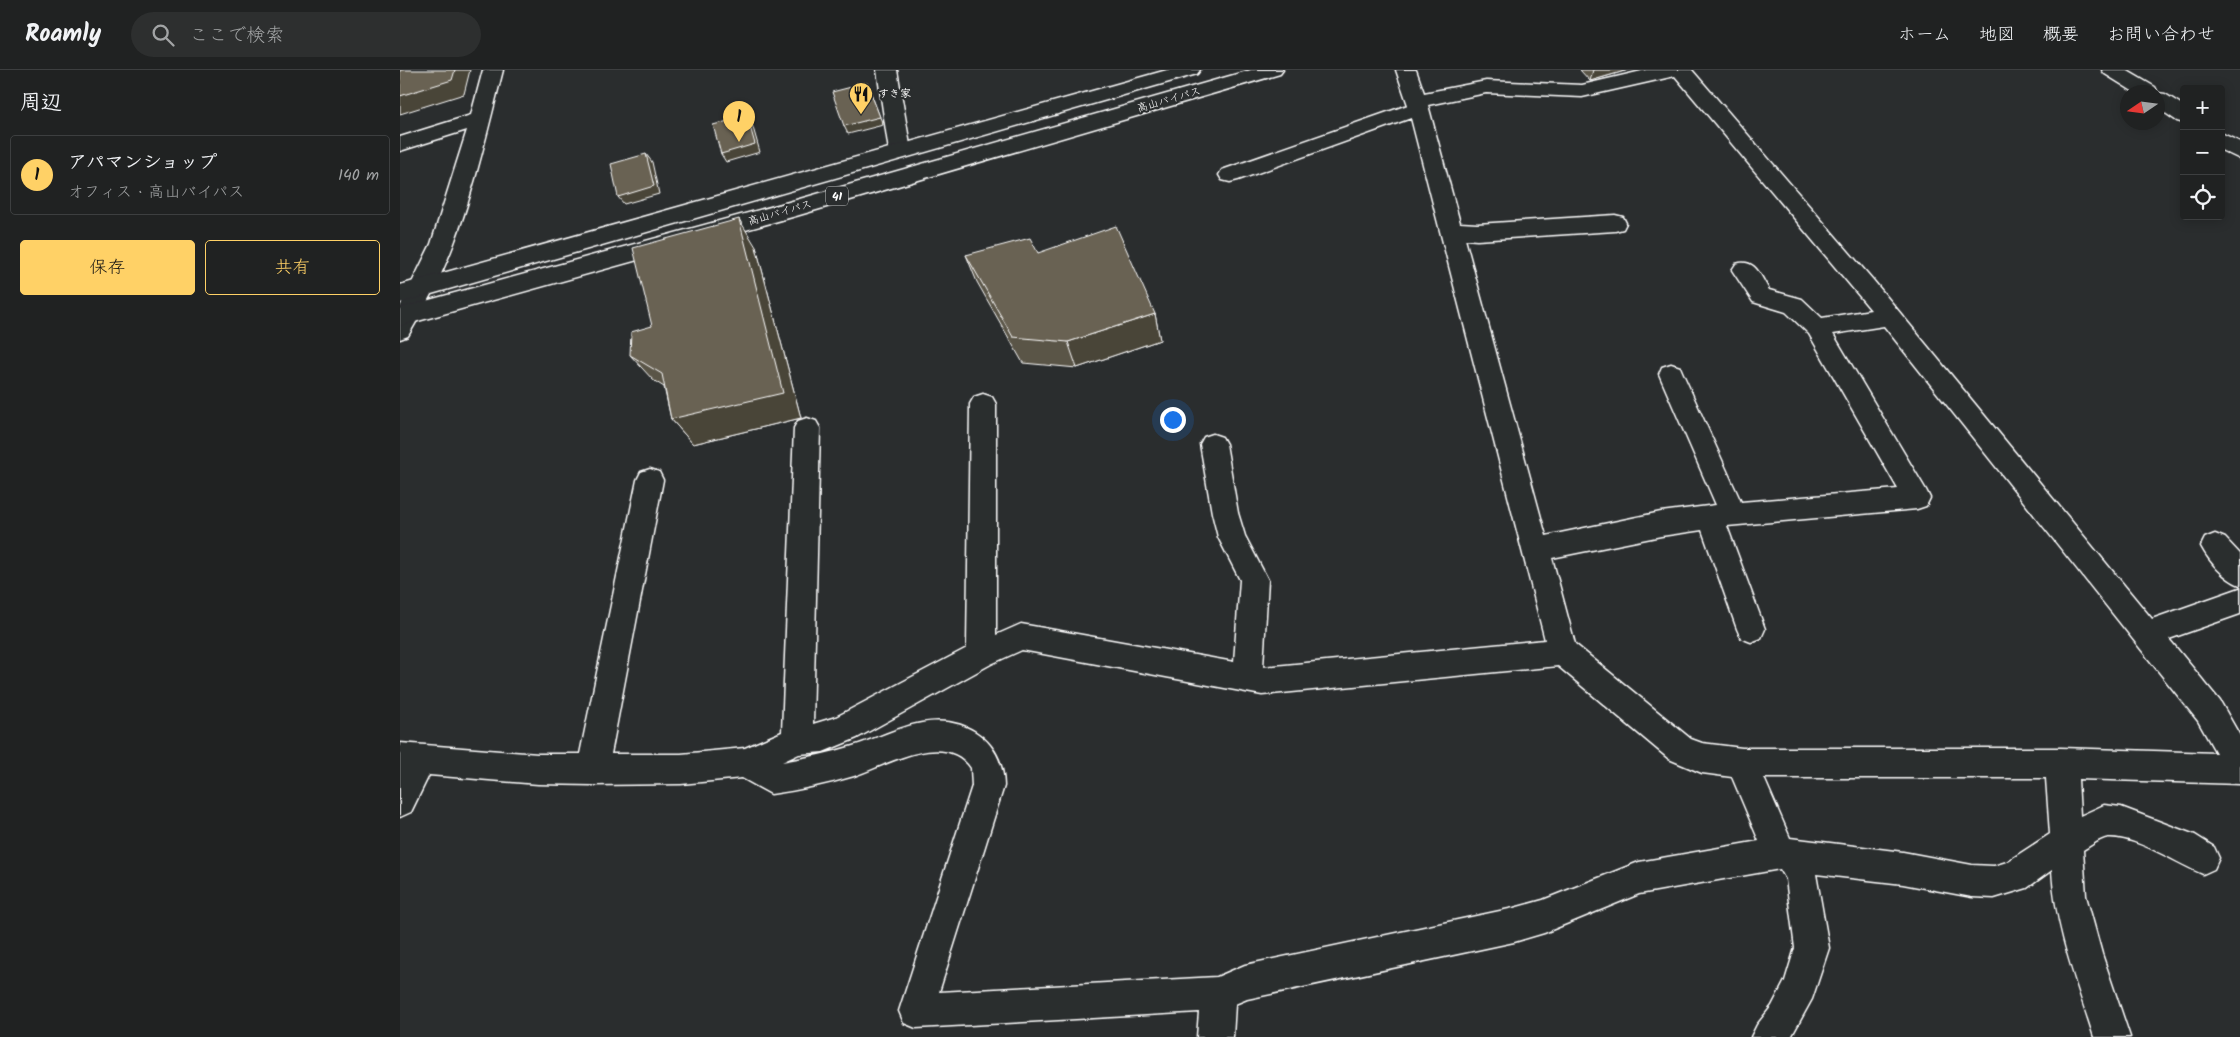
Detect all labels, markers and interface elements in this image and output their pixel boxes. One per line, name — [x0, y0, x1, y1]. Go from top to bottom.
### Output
search box — [131, 12, 481, 57]
text: Roamly — [25, 15, 101, 54]
icon: search — [149, 21, 177, 49]
text: ここで検索 — [189, 21, 284, 51]
text: ホーム — [1898, 21, 1951, 50]
text: 地図 — [1979, 21, 2015, 50]
text: 概要 — [2043, 21, 2079, 50]
text: お問い合わせ — [2107, 21, 2215, 50]
restaurant icon: すき家 — [848, 81, 874, 115]
street label: 高山バイパス — [1135, 82, 1203, 118]
place label: すき家 — [878, 85, 911, 103]
north arrow — [2120, 85, 2165, 130]
map controls — [2180, 85, 2225, 220]
button: + — [2180, 85, 2225, 130]
text: 周辺 — [20, 87, 62, 120]
pin: 1 — [723, 101, 755, 142]
button: − — [2180, 130, 2225, 175]
text: アパマンショップ — [68, 148, 217, 178]
text: 1 — [35, 163, 39, 188]
text: 140 m — [338, 163, 379, 188]
button: locate — [2180, 175, 2225, 220]
text: オフィス · 高山バイパス — [68, 180, 244, 205]
road number: 41 — [826, 186, 848, 206]
street label: 高山バイパス — [746, 195, 814, 231]
button: 保存 — [20, 240, 195, 295]
button: 共有 — [205, 240, 380, 295]
your location — [1160, 407, 1186, 433]

